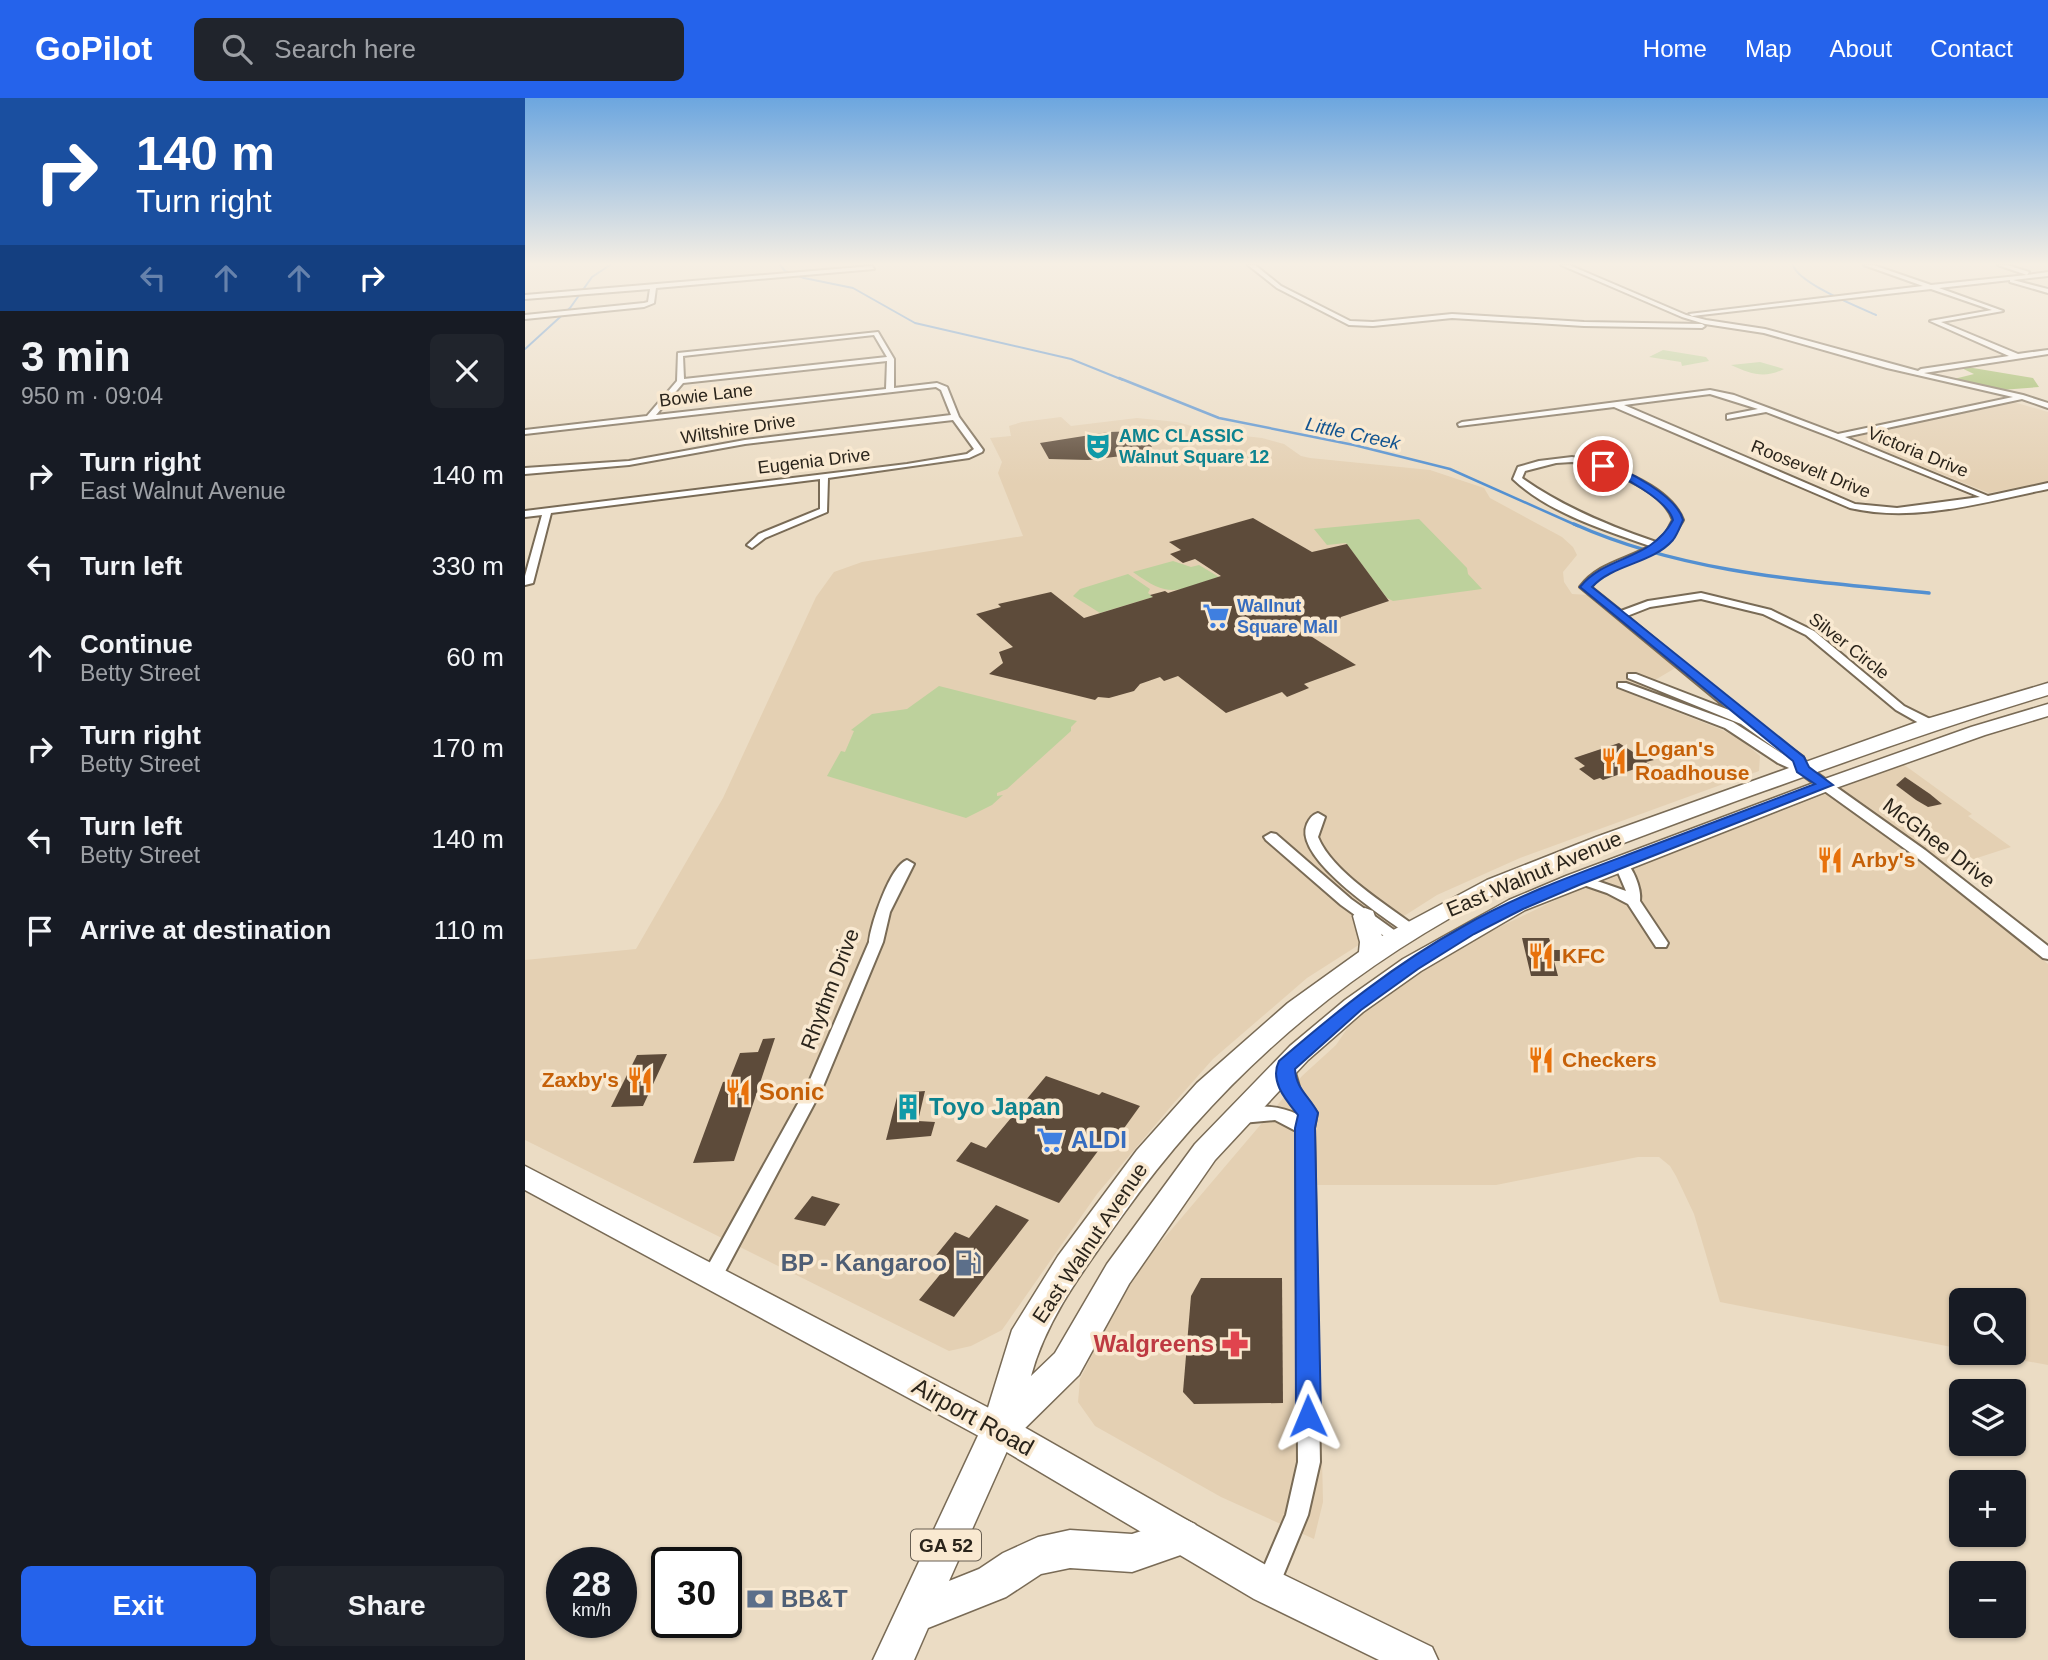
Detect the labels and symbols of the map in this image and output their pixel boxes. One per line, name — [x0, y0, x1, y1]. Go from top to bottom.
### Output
street label: Bowie Lane — [658, 379, 754, 411]
street label: Wiltshire Drive — [679, 410, 797, 448]
water label: Little Creek — [1304, 413, 1404, 454]
street label: Victoria Drive — [1865, 423, 1971, 481]
place label: AMC CLASSIC Walnut Square 12 — [1119, 426, 1269, 467]
theatre icon: AMC CLASSIC Walnut Square 12 — [1083, 431, 1113, 461]
pin — [1573, 436, 1633, 496]
street label: Roosevelt Drive — [1748, 436, 1874, 502]
street label: Eugenia Drive — [757, 444, 871, 478]
place label: Wallnut Square Mall — [1237, 596, 1338, 637]
supermarket icon: Wallnut Square Mall — [1201, 601, 1231, 631]
street label: Silver Circle — [1805, 609, 1893, 683]
place label: Logan's Roadhouse — [1635, 737, 1749, 784]
restaurant icon: Logan's Roadhouse — [1599, 746, 1629, 776]
street label: McGhee Drive — [1879, 793, 2000, 892]
street label: East Walnut Avenue — [1443, 826, 1625, 921]
restaurant icon: Arby's — [1815, 845, 1845, 875]
place label: Arby's — [1851, 848, 1916, 871]
street label: Rhythm Drive — [796, 925, 863, 1052]
restaurant icon: KFC — [1526, 941, 1556, 971]
place label: KFC — [1562, 944, 1605, 967]
restaurant icon: Checkers — [1526, 1045, 1556, 1075]
place label: Checkers — [1562, 1048, 1657, 1071]
restaurant icon: Zaxby's — [625, 1065, 655, 1095]
place label: Zaxby's — [542, 1068, 619, 1091]
restaurant icon: Sonic — [723, 1077, 753, 1107]
place label: Sonic — [759, 1078, 824, 1105]
building icon: Toyo Japan — [893, 1092, 923, 1122]
place label: Toyo Japan — [929, 1093, 1061, 1120]
supermarket icon: ALDI — [1035, 1125, 1065, 1155]
place label: ALDI — [1071, 1126, 1127, 1153]
street label: East Walnut Avenue — [1027, 1158, 1152, 1327]
fuel station icon: BP - Kangaroo — [953, 1248, 983, 1278]
place label: BP - Kangaroo — [781, 1249, 947, 1276]
pharmacy icon: Walgreens — [1220, 1329, 1250, 1359]
place label: Walgreens — [1094, 1330, 1214, 1357]
street label: Airport Road — [908, 1372, 1039, 1461]
position arrow — [1271, 1379, 1345, 1453]
road number: GA 52 — [911, 1530, 981, 1560]
speed limit sign: 30 — [651, 1547, 742, 1638]
bank icon: BB&T — [745, 1584, 775, 1614]
place label: BB&T — [781, 1585, 848, 1612]

